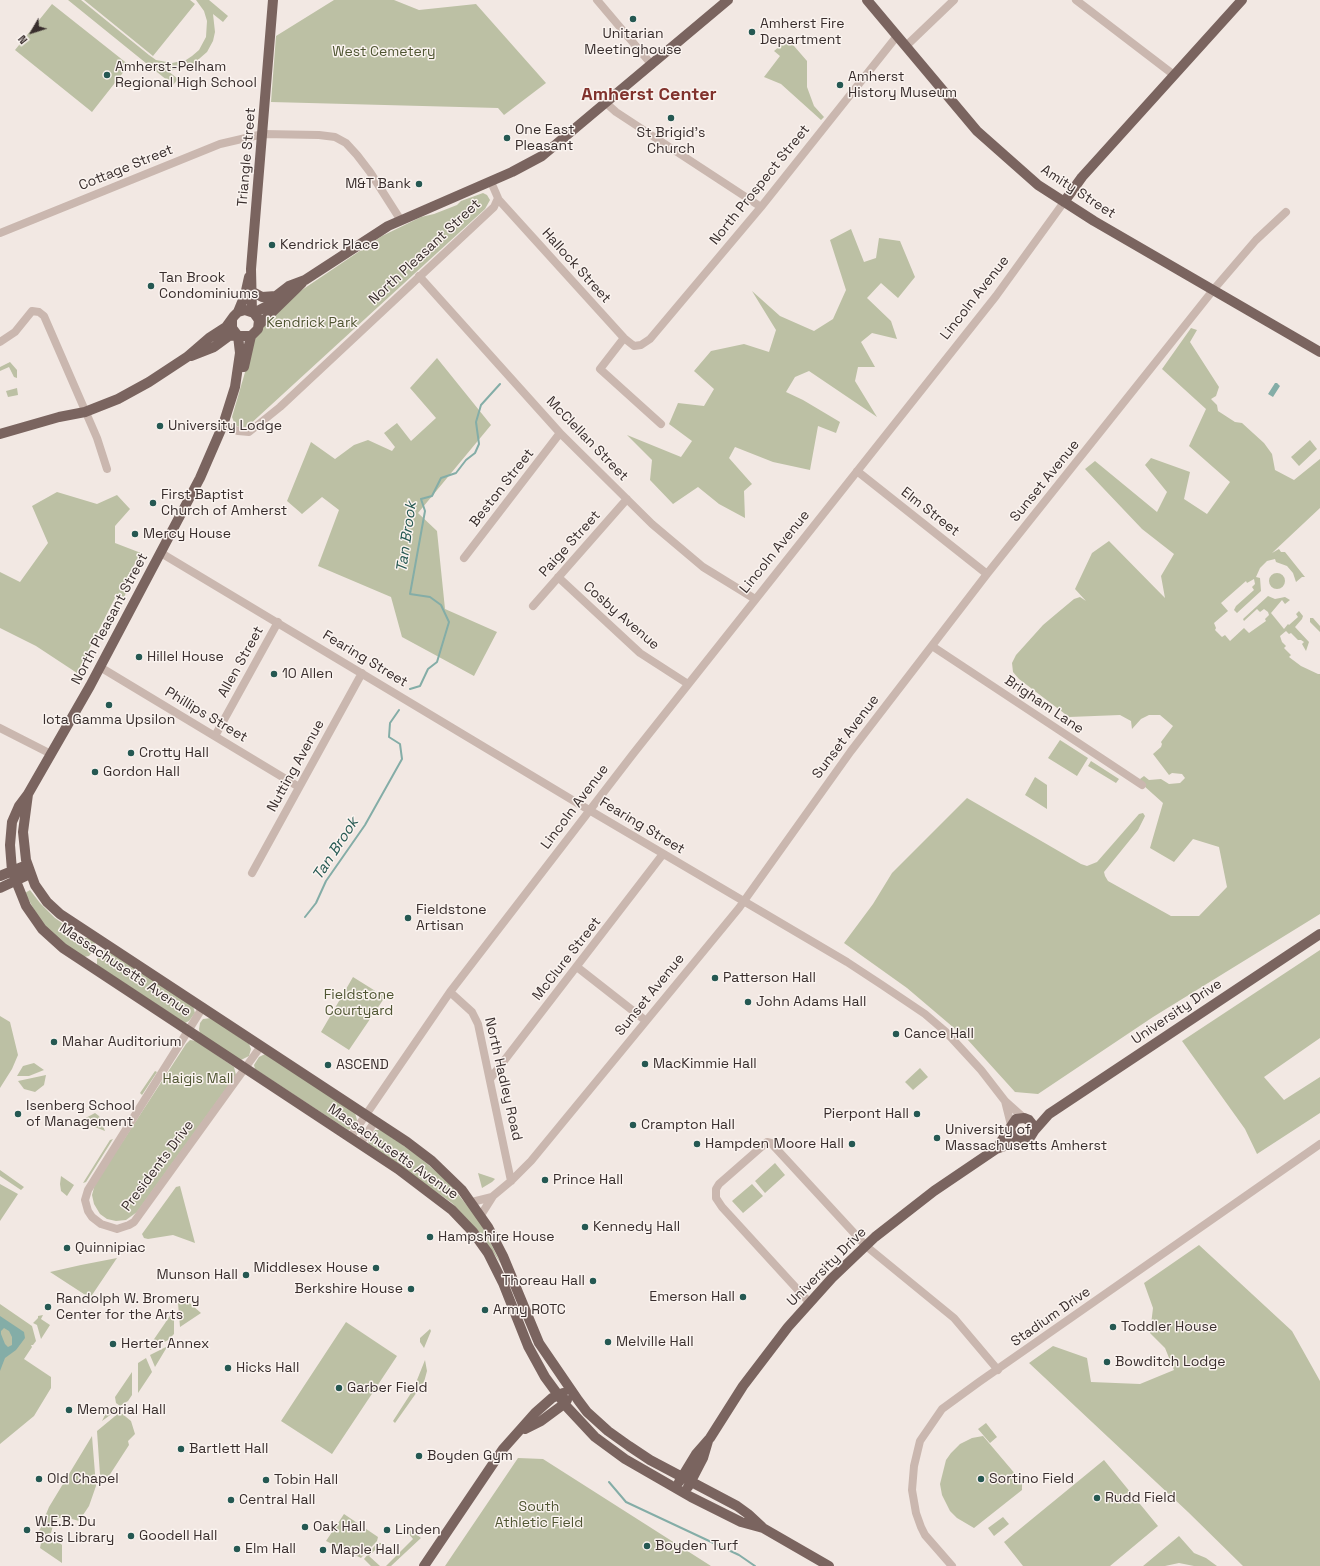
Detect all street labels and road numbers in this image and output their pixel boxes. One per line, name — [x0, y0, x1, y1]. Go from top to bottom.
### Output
street label: Triangle Street — [234, 107, 260, 207]
street label: North Prospect Street — [706, 122, 814, 248]
street label: Cottage Street — [76, 141, 176, 195]
street label: Amity Street — [1037, 162, 1119, 222]
street label: North Pleasant Street — [366, 196, 484, 308]
street label: Hallock Street — [538, 225, 614, 307]
street label: Lincoln Avenue — [937, 253, 1013, 343]
street label: McClellan Street — [542, 393, 632, 485]
street label: Sunset Avenue — [1007, 437, 1083, 525]
street label: Beston Street — [466, 446, 538, 530]
street label: Elm Street — [897, 484, 963, 540]
street label: Paige Street — [536, 507, 604, 581]
street label: Lincoln Avenue — [736, 507, 814, 597]
street label: North Pleasant Street — [68, 550, 152, 688]
street label: Cosby Avenue — [579, 578, 663, 654]
street label: Allen Street — [215, 623, 267, 701]
street label: Fearing Street — [319, 627, 411, 691]
street label: Brigham Lane — [1001, 672, 1087, 738]
street label: Phillips Street — [162, 684, 250, 746]
street label: Sunset Avenue — [809, 692, 883, 782]
street label: Nutting Avenue — [264, 717, 328, 815]
street label: Lincoln Avenue — [538, 761, 612, 853]
street label: Fearing Street — [596, 794, 688, 858]
street label: McClure Street — [529, 914, 605, 1004]
street label: Massachusetts Avenue — [56, 920, 194, 1020]
street label: Sunset Avenue — [612, 951, 688, 1039]
street label: University Drive — [1129, 976, 1225, 1048]
street label: North Hadley Road — [481, 1016, 525, 1142]
street label: Massachusetts Avenue — [325, 1101, 461, 1203]
street label: Presidents Drive — [118, 1117, 198, 1215]
street label: University Drive — [784, 1224, 870, 1310]
street label: Stadium Drive — [1008, 1283, 1094, 1351]

